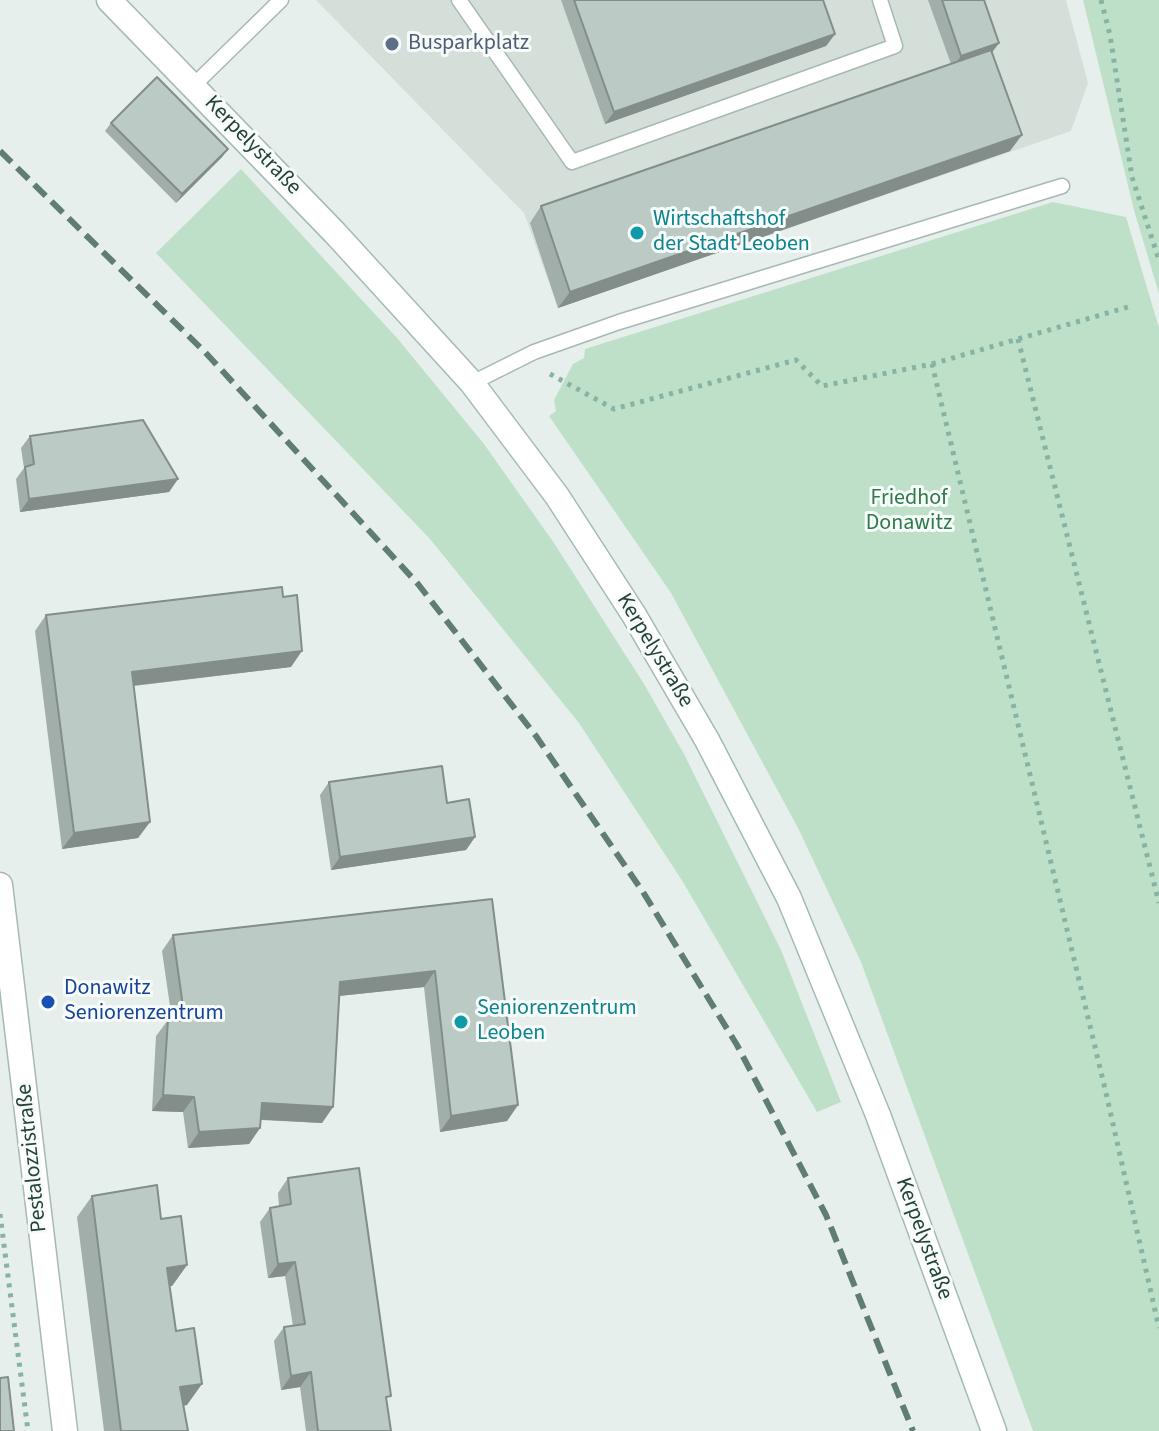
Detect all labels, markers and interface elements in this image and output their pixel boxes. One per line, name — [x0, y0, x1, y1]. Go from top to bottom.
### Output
place label: Busparkplatz — [408, 31, 529, 57]
marker: Busparkplatz — [383, 35, 401, 53]
street label: Kerpelystraße — [198, 91, 306, 201]
place label: Wirtschaftshof der Stadt Leoben — [653, 207, 810, 258]
marker: Wirtschaftshof der Stadt Leoben — [628, 224, 646, 242]
park label: Friedhof Donawitz — [866, 486, 952, 538]
street label: Kerpelystraße — [610, 589, 698, 713]
place label: Donawitz Seniorenzentrum — [64, 976, 224, 1028]
marker: Donawitz Seniorenzentrum — [39, 993, 57, 1011]
place label: Seniorenzentrum Leoben — [477, 996, 637, 1048]
marker: Seniorenzentrum Leoben — [452, 1013, 470, 1031]
street label: Pestalozzistraße — [12, 1082, 54, 1234]
street label: Kerpelystraße — [889, 1174, 957, 1304]

